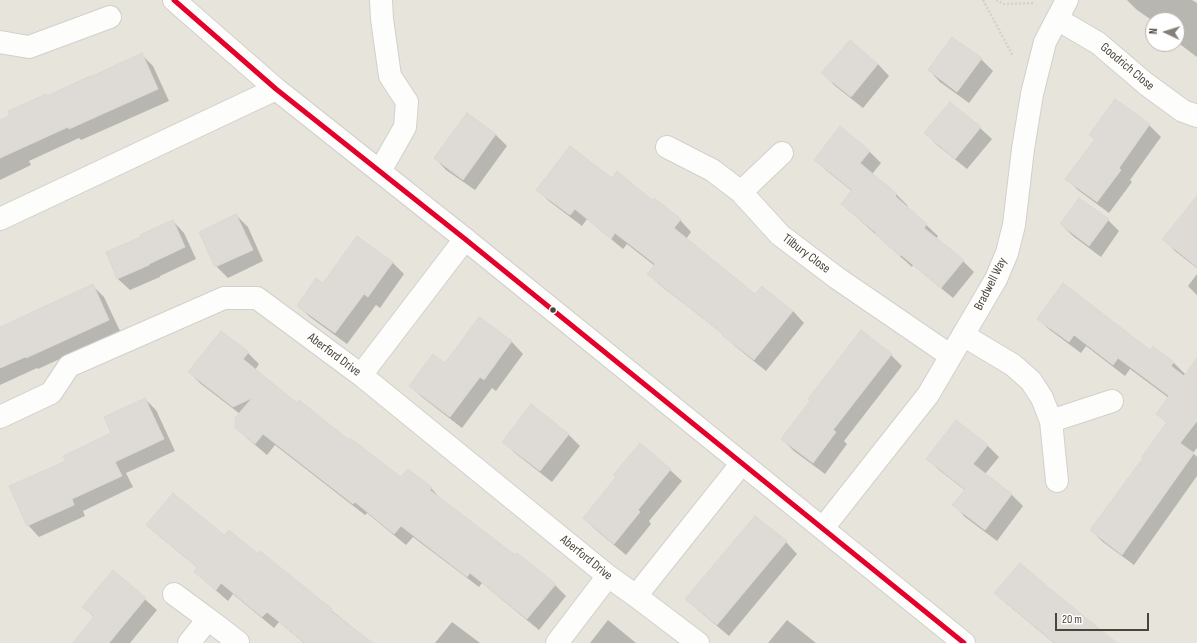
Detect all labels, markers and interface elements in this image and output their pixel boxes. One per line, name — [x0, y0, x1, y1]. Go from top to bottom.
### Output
north arrow — [1145, 12, 1185, 52]
text: N — [1147, 28, 1160, 35]
street label: Goodrich Close — [1097, 40, 1157, 94]
street label: Tilbury Close — [779, 231, 833, 277]
street label: Bradwell Way — [971, 255, 1011, 313]
unlabelled marker — [548, 305, 558, 315]
street label: Aberford Drive — [304, 330, 364, 380]
street label: Aberford Drive — [557, 532, 615, 584]
scale bar — [1057, 605, 1151, 631]
text: 20 m — [1062, 612, 1082, 627]

